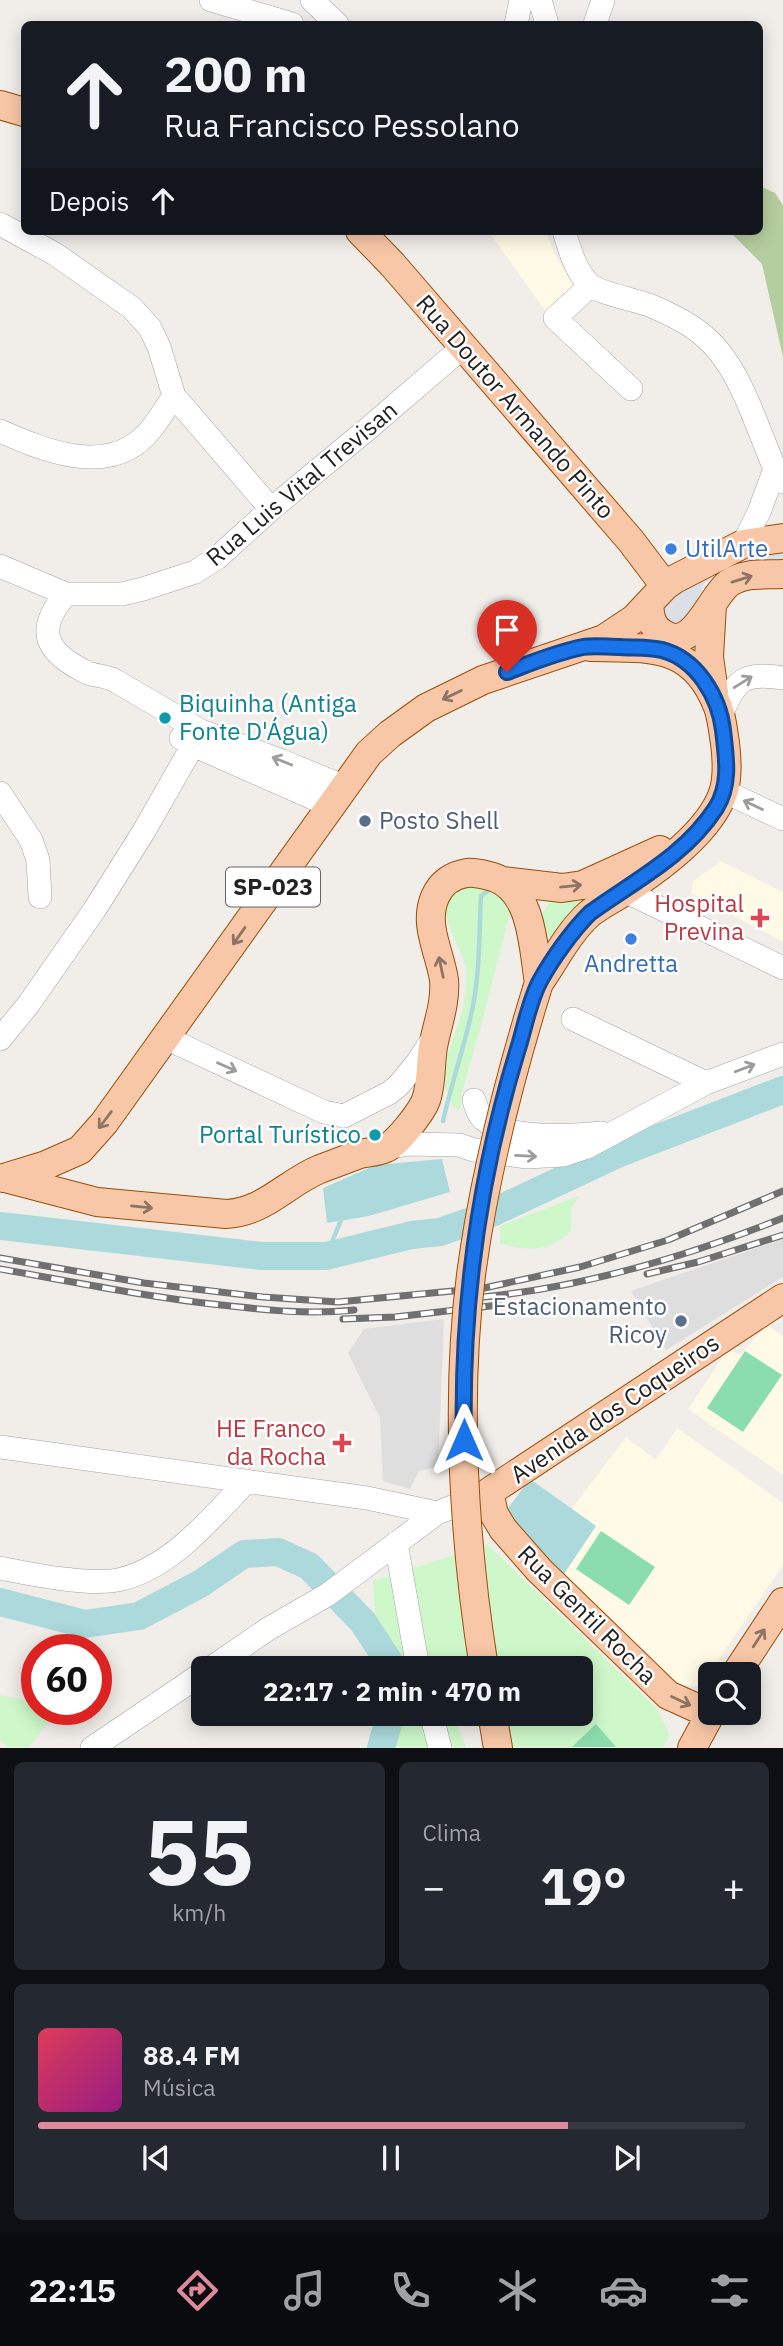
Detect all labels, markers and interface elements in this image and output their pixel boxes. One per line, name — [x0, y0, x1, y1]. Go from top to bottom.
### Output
text: 200 m — [164, 42, 308, 105]
icon: ahead — [49, 49, 140, 140]
text: Rua Francisco Pessolano — [164, 104, 520, 146]
icon: ahead — [144, 182, 182, 220]
text: Depois — [49, 184, 130, 218]
street label: Rua Doutor Armando Pinto — [409, 287, 622, 525]
street label: Rua Luis Vital Trevisan — [199, 394, 404, 573]
place label: UtilArte — [685, 532, 768, 564]
marker: UtilArte — [663, 541, 679, 557]
one-way arrow — [731, 571, 753, 584]
pin — [477, 600, 537, 672]
icon: arrive — [488, 611, 526, 649]
one-way arrow — [733, 675, 753, 689]
place label: Biquinha (Antiga Fonte D'Água) — [179, 687, 357, 747]
one-way arrow — [442, 689, 463, 703]
marker: Biquinha (Antiga Fonte D'Água) — [157, 710, 173, 726]
one-way arrow — [271, 754, 293, 767]
one-way arrow — [743, 798, 764, 811]
place label: Posto Shell — [379, 804, 499, 836]
marker: Posto Shell — [357, 813, 373, 829]
road number: SP-023 — [226, 867, 320, 906]
one-way arrow — [559, 879, 582, 892]
place label: Hospital Previna — [654, 887, 744, 947]
marker: Hospital Previna — [750, 908, 770, 928]
one-way arrow — [232, 926, 246, 945]
marker: Andretta — [623, 931, 639, 947]
place label: Andretta — [584, 947, 678, 979]
one-way arrow — [433, 956, 447, 979]
one-way arrow — [216, 1061, 237, 1074]
one-way arrow — [733, 1061, 755, 1074]
one-way arrow — [98, 1110, 113, 1129]
place label: Portal Turístico — [199, 1118, 361, 1150]
marker: Portal Turístico — [367, 1127, 383, 1143]
one-way arrow — [514, 1150, 536, 1163]
one-way arrow — [130, 1201, 153, 1214]
place label: Estacionamento Ricoy — [493, 1290, 667, 1350]
marker: Estacionamento Ricoy — [673, 1313, 689, 1329]
street label: Avenida dos Coqueiros — [504, 1326, 725, 1490]
position arrow — [427, 1403, 501, 1477]
place label: HE Franco da Rocha — [216, 1412, 326, 1472]
marker: HE Franco da Rocha — [332, 1433, 352, 1453]
street label: Rua Gentil Rocha — [511, 1538, 664, 1691]
one-way arrow — [752, 1629, 766, 1648]
speed limit sign: 60 — [21, 1634, 112, 1725]
map controls — [698, 1662, 761, 1725]
button: search — [698, 1662, 761, 1725]
text: 22:17 · 2 min · 470 m — [263, 1674, 521, 1708]
one-way arrow — [670, 1695, 691, 1708]
text: 55 — [145, 1792, 254, 1910]
text: Clima — [423, 1817, 481, 1847]
text: 19° — [540, 1852, 627, 1919]
text: − — [423, 1862, 445, 1911]
text: + — [722, 1862, 745, 1911]
text: km/h — [172, 1897, 226, 1927]
text: 88.4 FM — [143, 2038, 241, 2072]
text: Música — [143, 2072, 216, 2102]
icon: previous — [137, 2139, 175, 2177]
icon: pause — [372, 2139, 410, 2177]
icon: next — [608, 2139, 646, 2177]
icon: directions — [173, 2266, 222, 2315]
icon: music — [280, 2266, 329, 2315]
icon: phone — [386, 2266, 435, 2315]
icon: climate — [493, 2266, 542, 2315]
icon: car — [599, 2266, 648, 2315]
icon: filters — [705, 2266, 754, 2315]
text: 22:15 — [29, 2269, 116, 2311]

